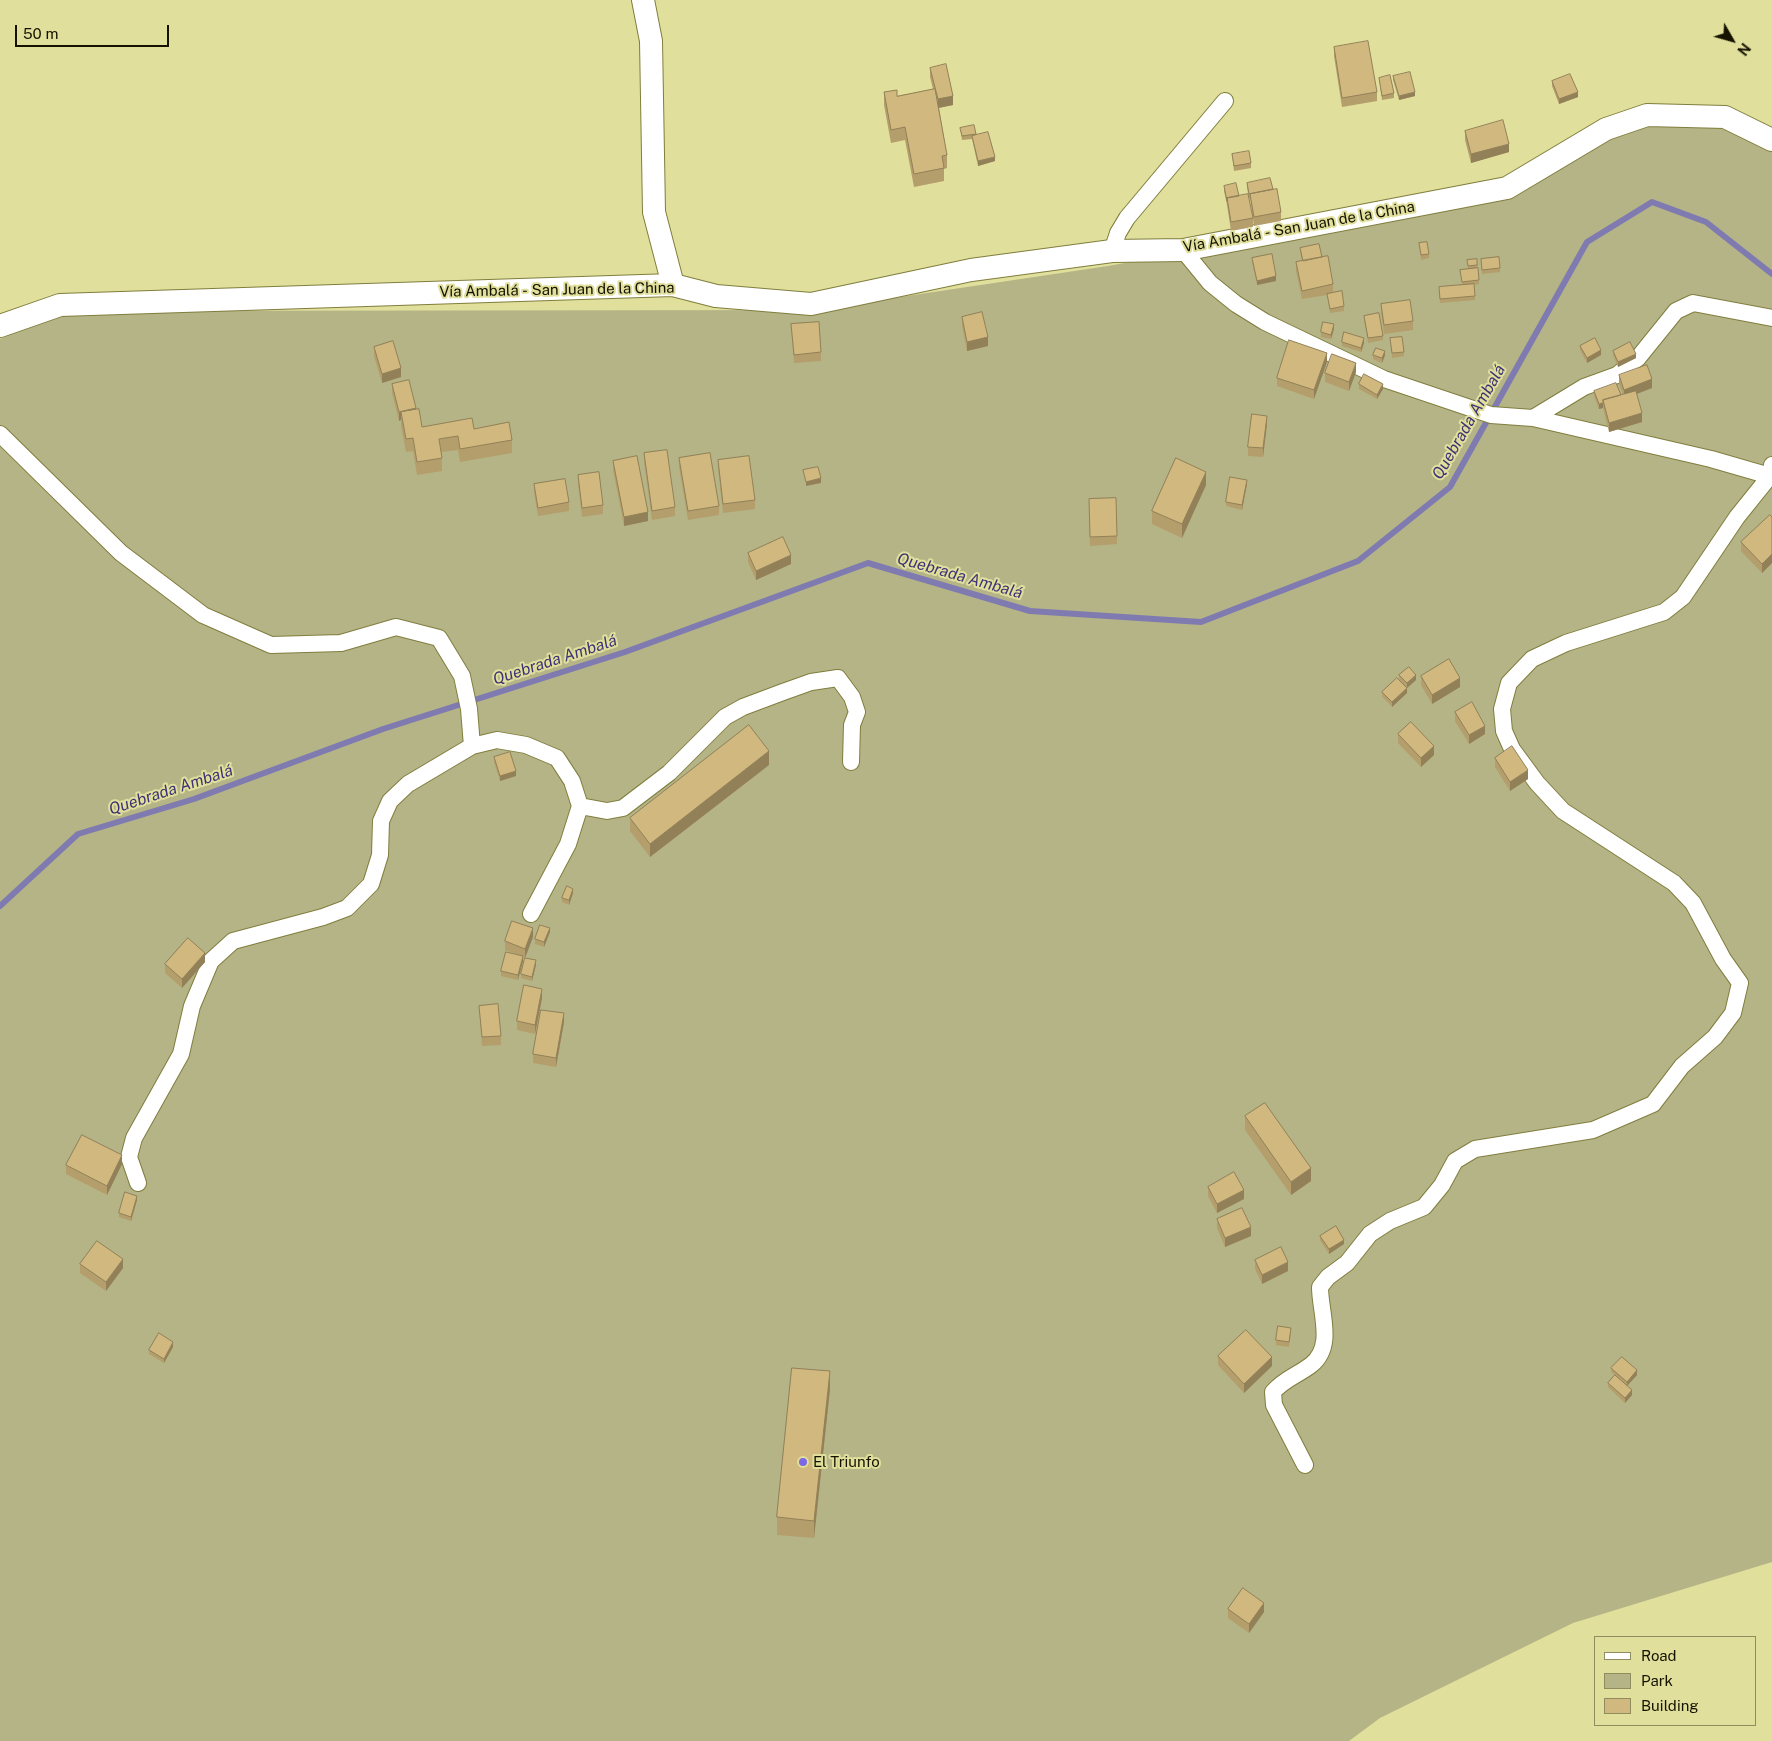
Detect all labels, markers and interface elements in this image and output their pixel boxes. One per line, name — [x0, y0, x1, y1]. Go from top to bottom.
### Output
scale bar — [18, 15, 171, 47]
north arrow — [1707, 15, 1757, 65]
text: 50 m — [23, 25, 58, 42]
text: N — [1734, 40, 1754, 58]
street label: Vía Ambalá - San Juan de la China — [1182, 198, 1416, 256]
street label: Vía Ambalá - San Juan de la China — [439, 279, 675, 301]
water label: Quebrada Ambalá — [1428, 361, 1510, 483]
water label: Quebrada Ambalá — [895, 549, 1025, 603]
water label: Quebrada Ambalá — [490, 631, 620, 689]
water label: Quebrada Ambalá — [106, 761, 236, 819]
place label: El Triunfo — [813, 1453, 880, 1471]
marker: El Triunfo — [797, 1456, 809, 1468]
legend — [1594, 1636, 1757, 1726]
text: Road — [1641, 1647, 1677, 1664]
text: Park — [1641, 1672, 1673, 1689]
text: Building — [1641, 1697, 1699, 1714]

